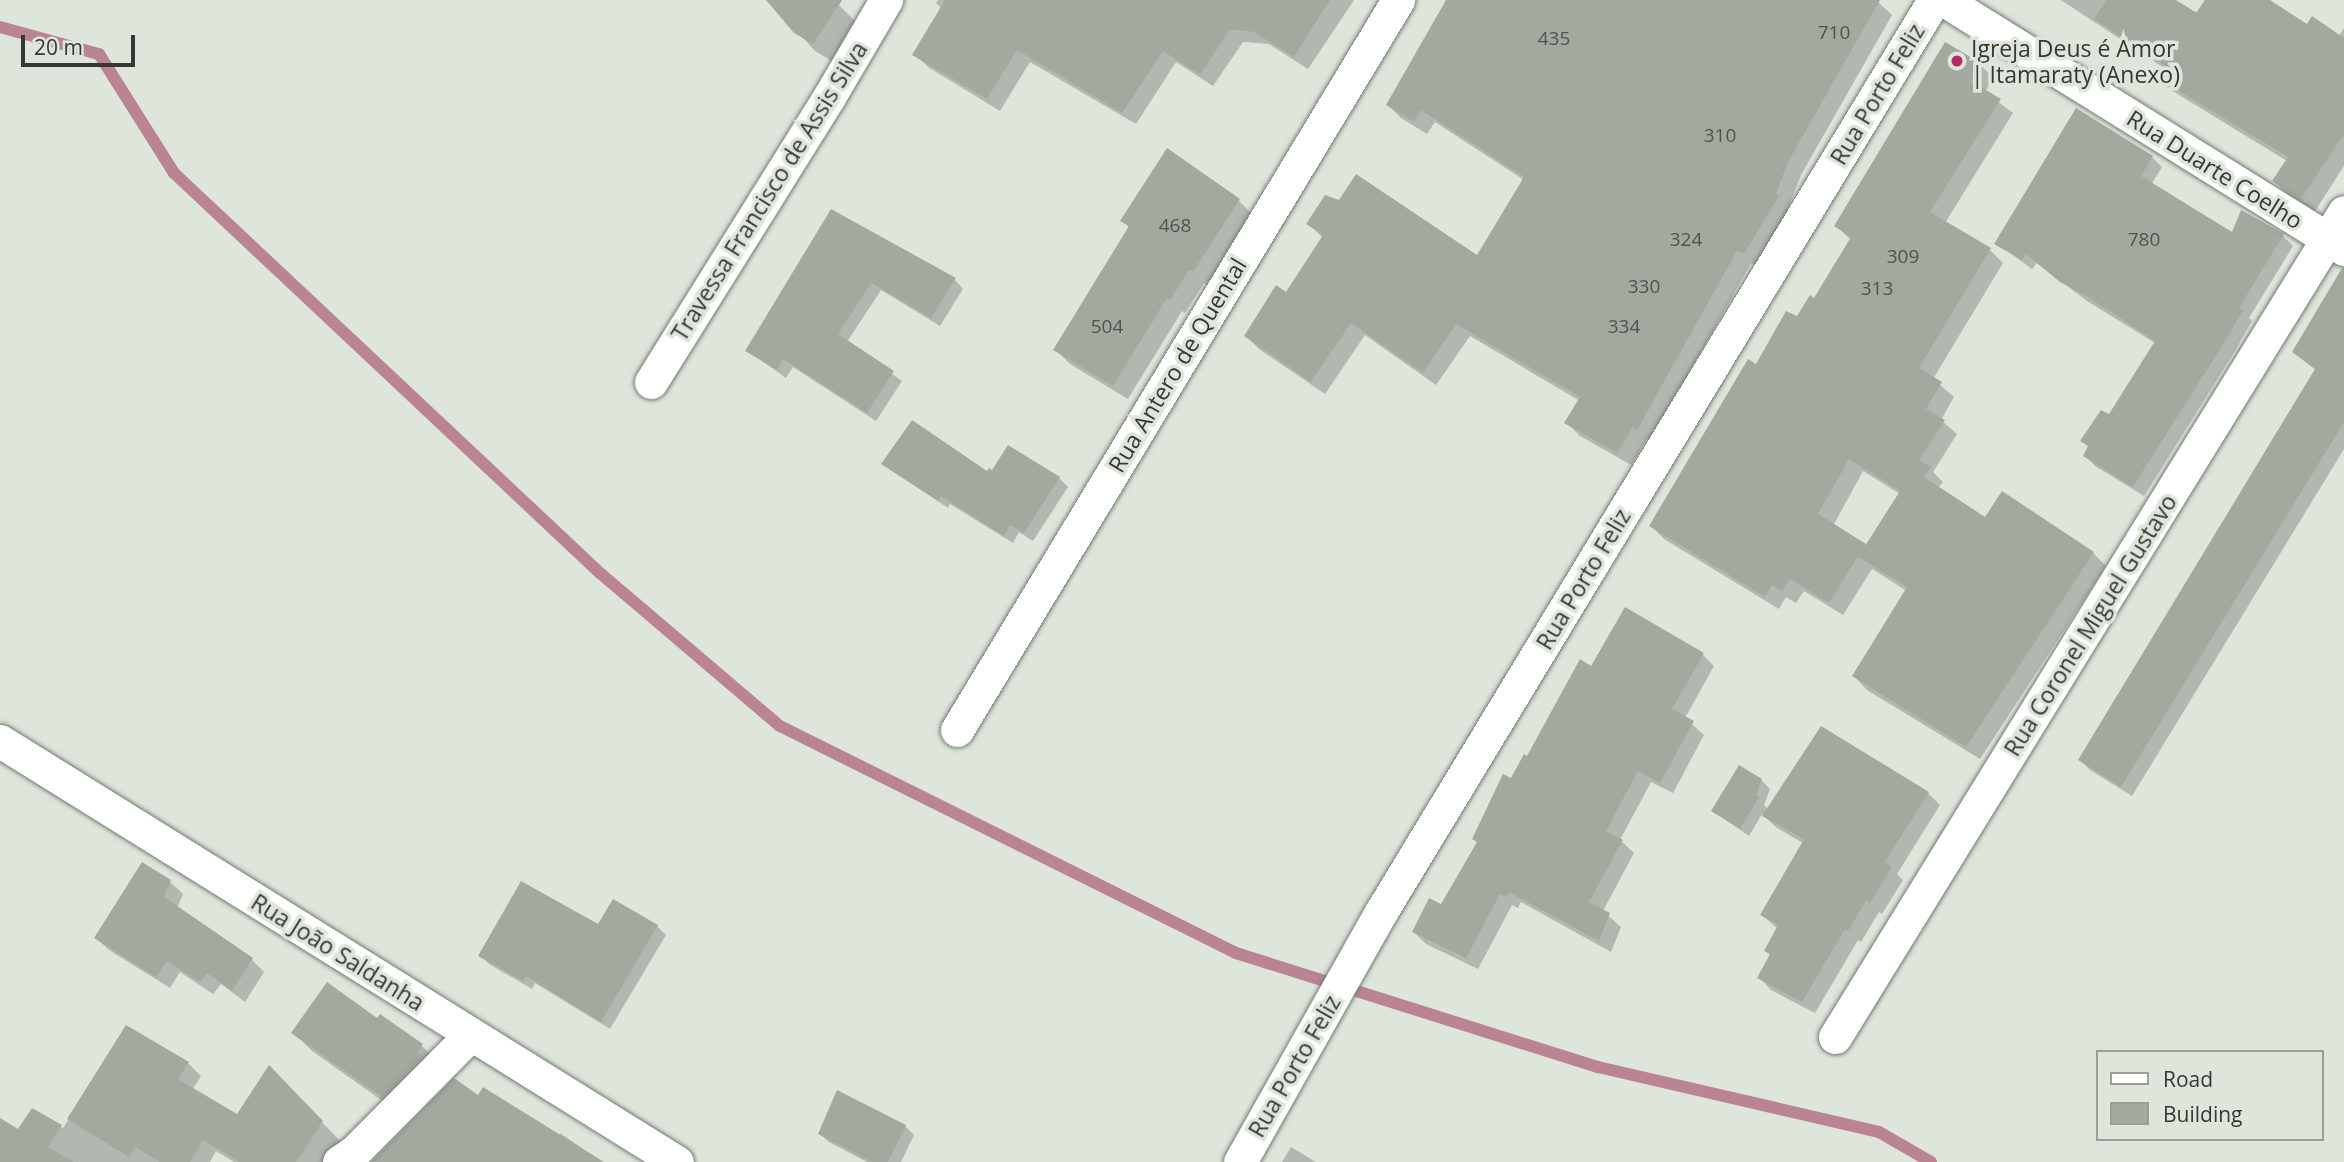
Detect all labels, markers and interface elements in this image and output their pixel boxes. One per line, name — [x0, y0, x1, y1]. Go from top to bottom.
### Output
street label: Rua Porto Feliz — [1824, 19, 1930, 169]
scale bar — [24, 21, 138, 65]
house number: 710 — [1818, 22, 1850, 44]
house number: 435 — [1538, 28, 1570, 50]
text: 20 m — [34, 33, 83, 61]
place label: Igreja Deus é Amor | Itamaraty (Anexo) — [1971, 34, 2180, 88]
street label: Travessa Francisco de Assis Silva — [665, 36, 873, 346]
marker: Igreja Deus é Amor | Itamaraty (Anexo) — [1949, 53, 1965, 69]
street label: Rua Duarte Coelho — [2122, 104, 2308, 234]
house number: 310 — [1704, 125, 1736, 147]
house number: 468 — [1159, 215, 1191, 237]
house number: 324 — [1670, 229, 1702, 251]
house number: 780 — [2128, 229, 2160, 251]
house number: 309 — [1887, 246, 1919, 268]
street label: Rua Antero de Quental — [1102, 253, 1252, 477]
house number: 330 — [1628, 276, 1660, 298]
house number: 313 — [1861, 278, 1893, 300]
house number: 504 — [1091, 316, 1123, 338]
house number: 334 — [1608, 316, 1640, 338]
street label: Rua Coronel Miguel Gustavo — [1998, 489, 2182, 761]
street label: Rua Porto Feliz — [1530, 504, 1636, 654]
street label: Rua João Saldanha — [246, 888, 430, 1016]
street label: Rua Porto Feliz — [1242, 990, 1346, 1142]
legend — [2096, 1050, 2323, 1141]
text: Road — [2163, 1065, 2213, 1093]
text: Building — [2163, 1100, 2242, 1128]

